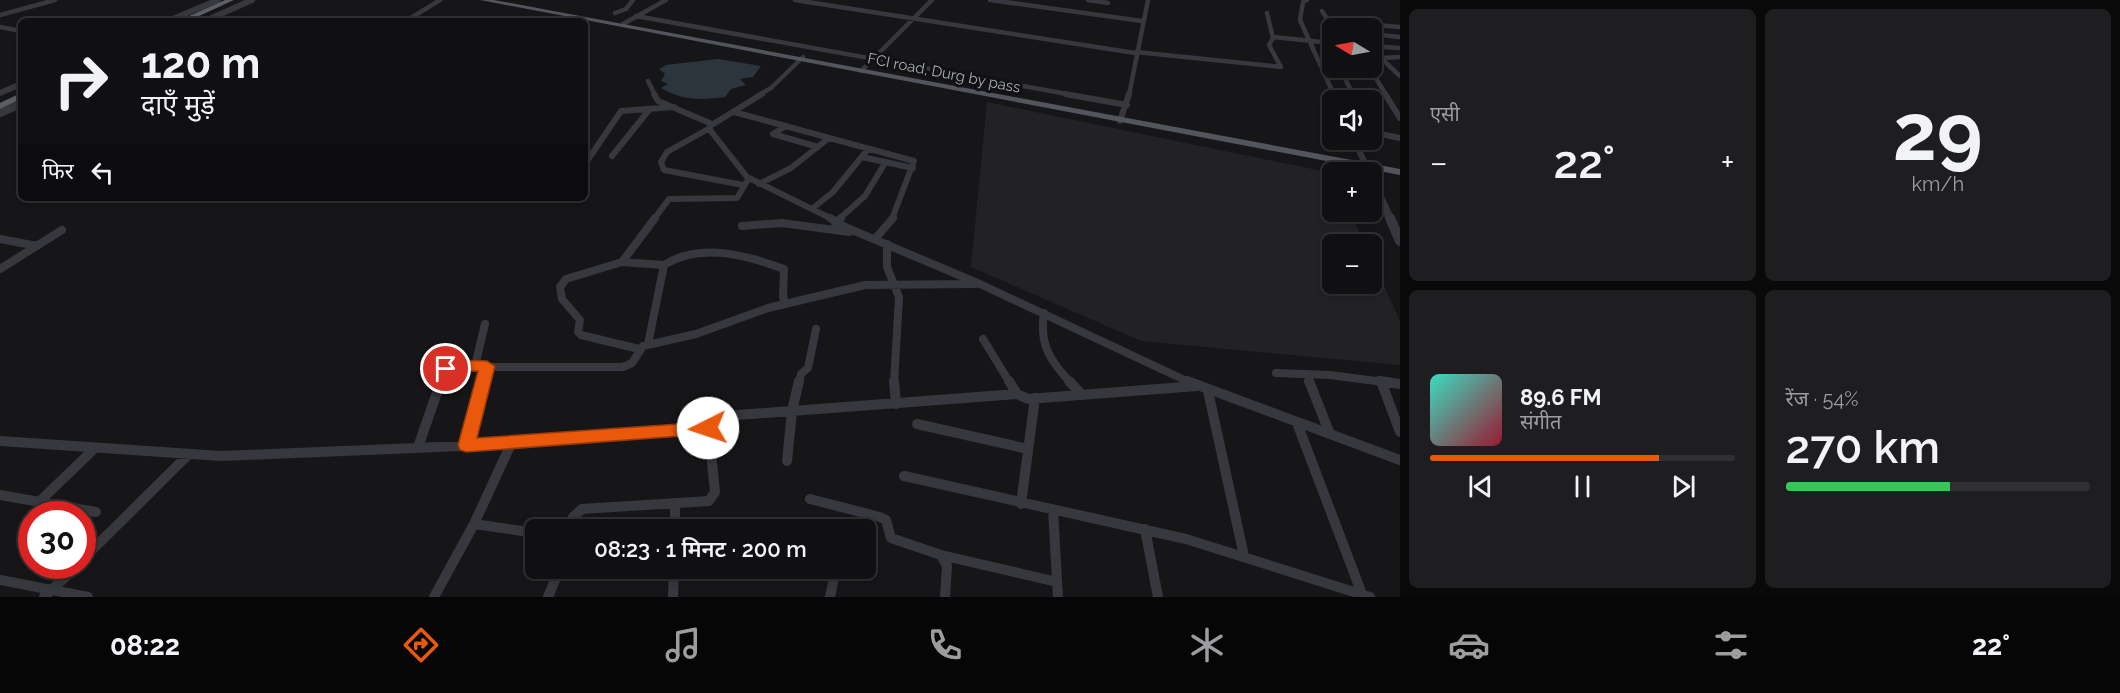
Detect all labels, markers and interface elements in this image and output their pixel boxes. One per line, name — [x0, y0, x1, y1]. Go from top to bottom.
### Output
north arrow — [1322, 18, 1382, 78]
map controls — [1322, 18, 1382, 294]
text: 120 m — [141, 39, 260, 88]
icon: right — [42, 42, 120, 120]
street label: FCI road, Durg by pass — [866, 49, 1022, 97]
text: 29 — [1893, 87, 1983, 178]
text: दाएँ मुड़ें — [141, 89, 215, 120]
button: sound — [1322, 90, 1382, 150]
text: एसी — [1430, 102, 1460, 126]
text: 22° — [1554, 136, 1615, 189]
text: − — [1430, 143, 1448, 182]
text: + — [1721, 143, 1734, 182]
icon: left — [86, 156, 119, 189]
text: फिर — [42, 158, 74, 184]
button: + — [1322, 162, 1382, 222]
text: km/h — [1911, 172, 1964, 196]
button: − — [1322, 234, 1382, 294]
pin — [420, 343, 471, 394]
icon: arrive — [429, 352, 462, 385]
text: 89.6 FM — [1520, 384, 1602, 410]
text: रेंज · 54% — [1786, 387, 1859, 411]
position arrow — [676, 396, 740, 460]
text: संगीत — [1520, 410, 1561, 434]
text: 270 km — [1786, 421, 1940, 474]
icon: previous — [1464, 470, 1497, 503]
icon: pause — [1566, 470, 1599, 503]
icon: next — [1667, 470, 1700, 503]
speed limit sign: 30 — [18, 501, 96, 579]
text: 08:23 · 1 मिनट · 200 m — [594, 536, 807, 562]
icon: directions — [400, 624, 442, 666]
icon: music — [662, 624, 704, 666]
icon: phone — [924, 624, 966, 666]
icon: climate — [1186, 624, 1228, 666]
icon: car — [1448, 624, 1490, 666]
icon: filters — [1710, 624, 1752, 666]
text: 08:22 — [110, 630, 180, 661]
text: 22° — [1972, 630, 2010, 661]

